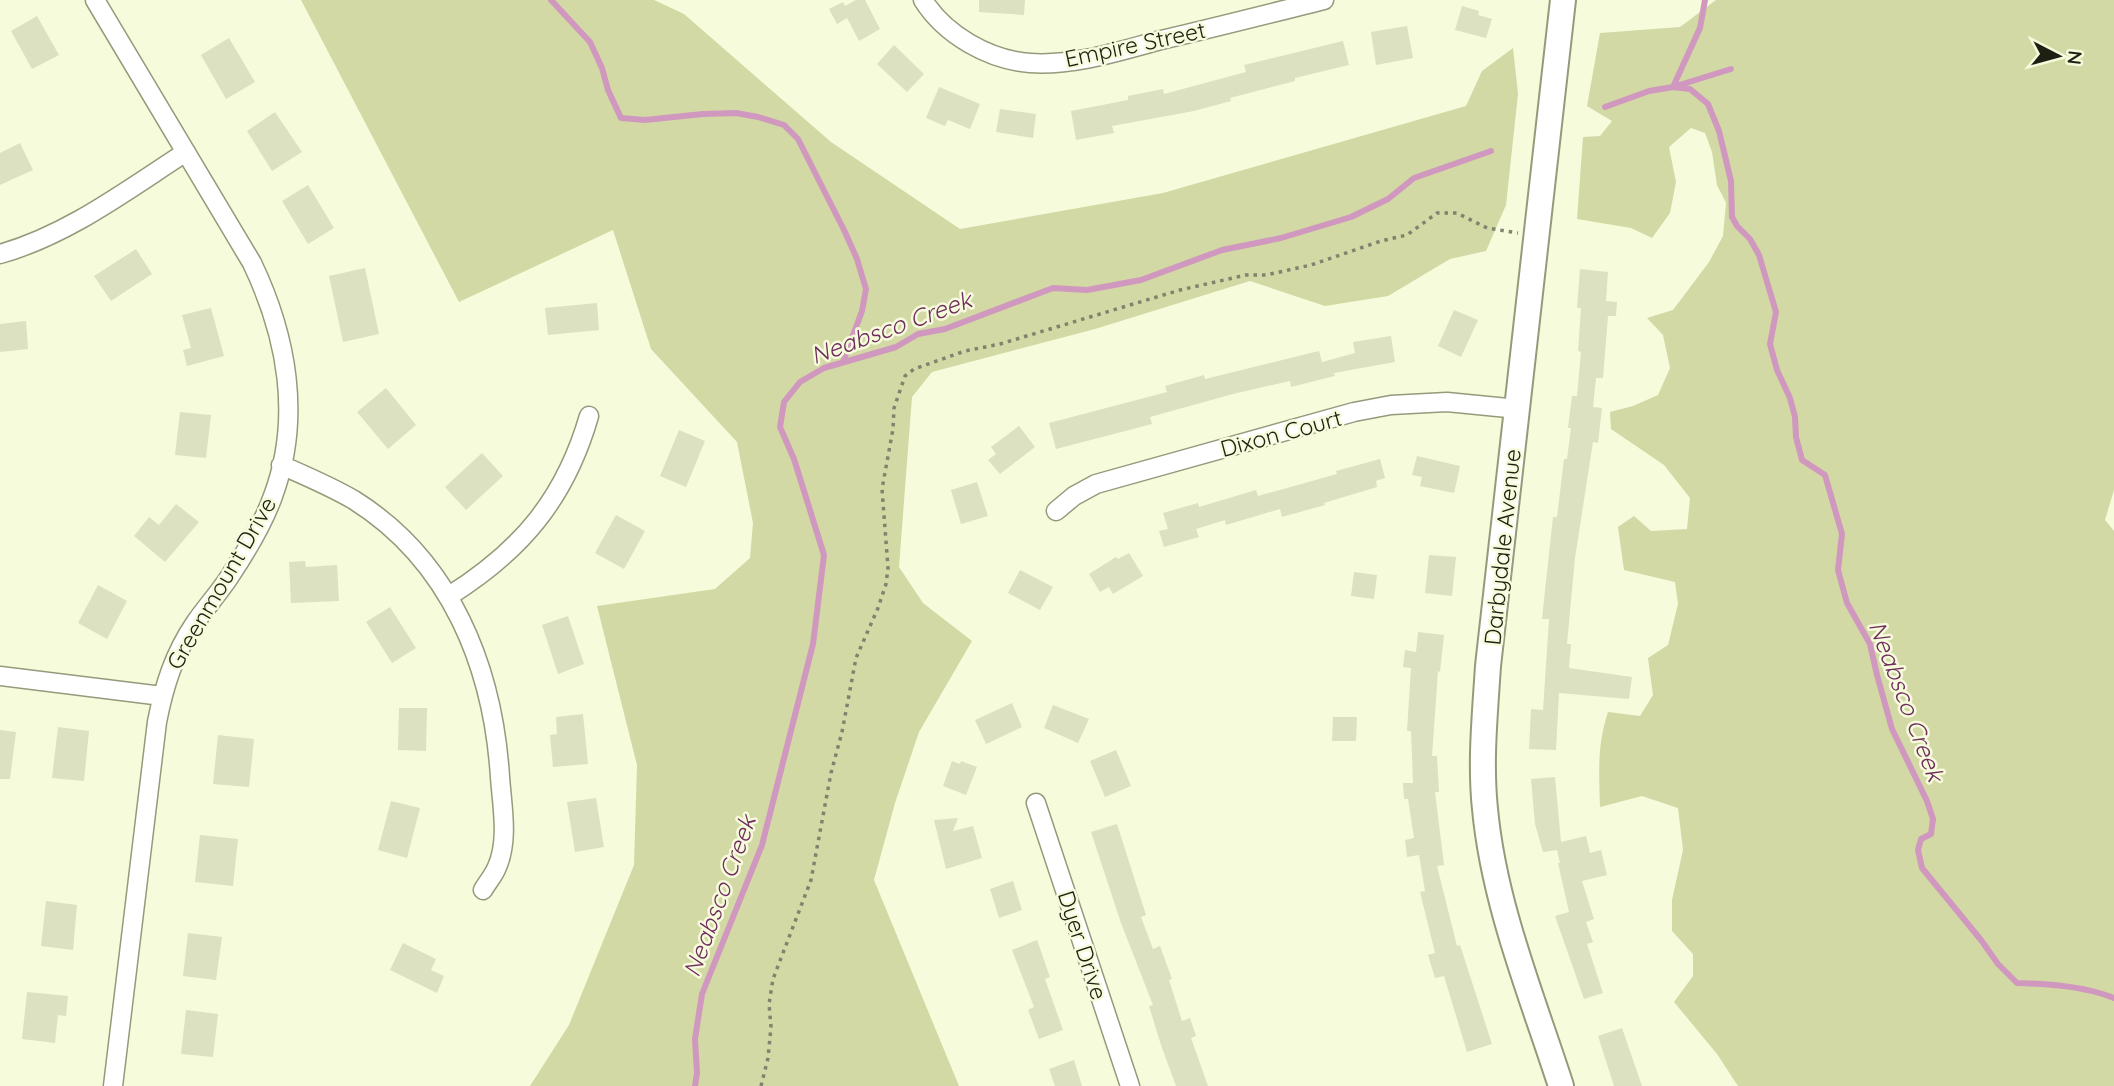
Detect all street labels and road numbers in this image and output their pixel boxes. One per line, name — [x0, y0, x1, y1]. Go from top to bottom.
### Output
street label: Empire Street — [1062, 15, 1208, 73]
street label: Dixon Court — [1217, 403, 1345, 463]
street label: Darbydale Avenue — [1477, 447, 1527, 647]
street label: Greenmount Drive — [160, 492, 282, 674]
street label: Dyer Drive — [1052, 887, 1114, 1003]

